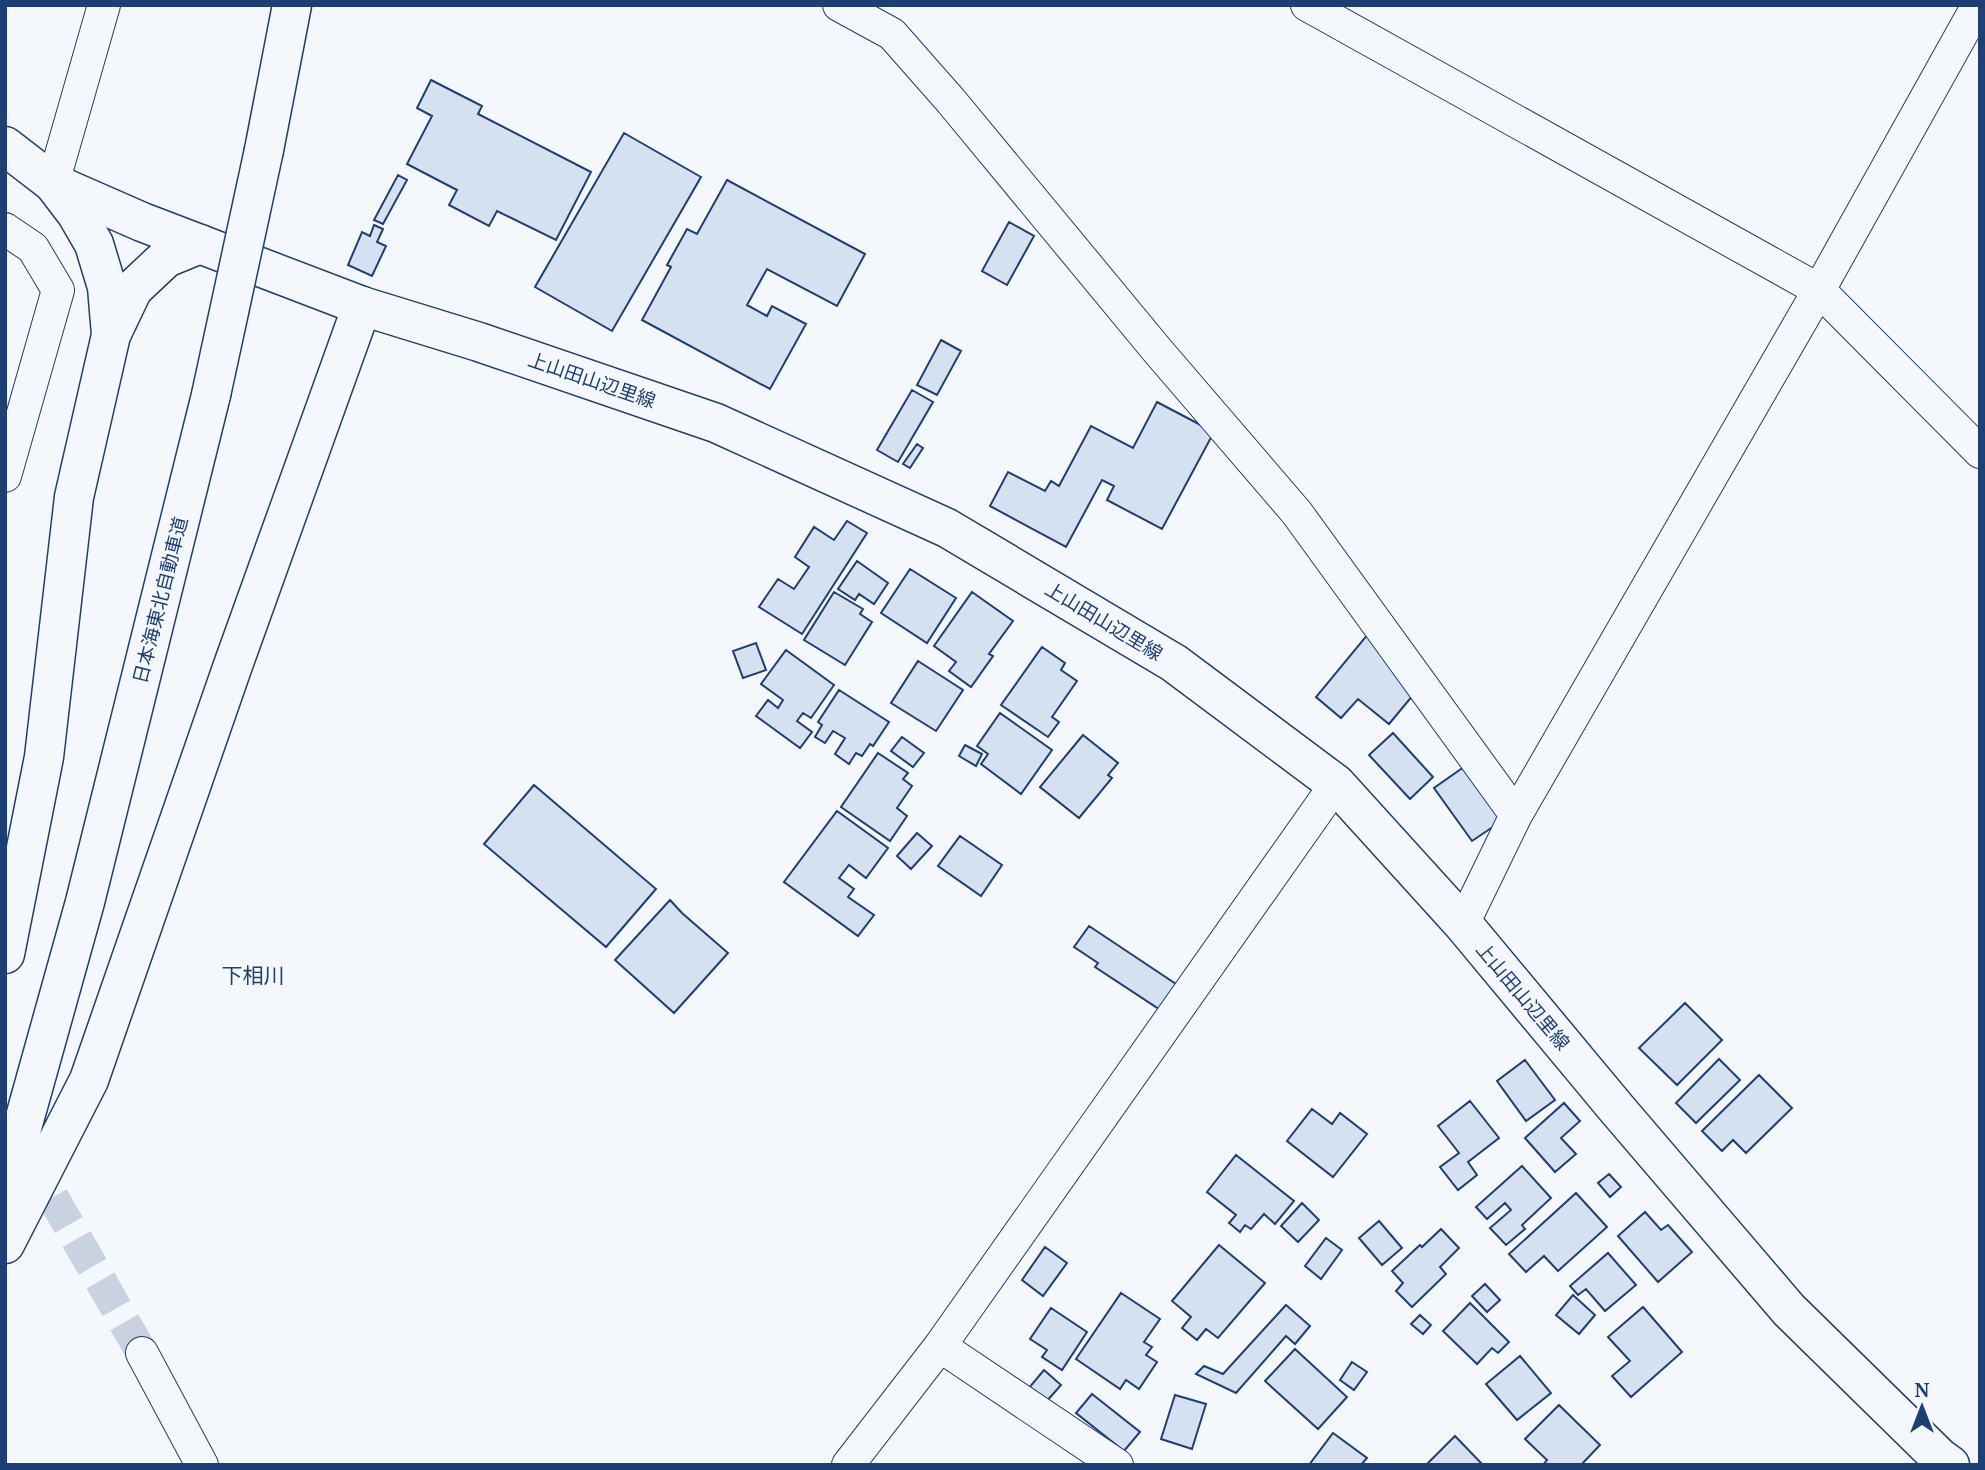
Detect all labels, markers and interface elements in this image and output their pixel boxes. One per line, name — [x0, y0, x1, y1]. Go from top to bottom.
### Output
street label: 上山田山辺里線 — [525, 346, 659, 414]
street label: 日本海東北自動車道 — [127, 514, 193, 686]
street label: 上山田山辺里線 — [1040, 576, 1168, 666]
street label: 上山田山辺里線 — [1470, 937, 1576, 1055]
district label: 下相川 — [222, 961, 285, 989]
north arrow — [1887, 1372, 1957, 1442]
text: N — [1915, 1377, 1930, 1403]

